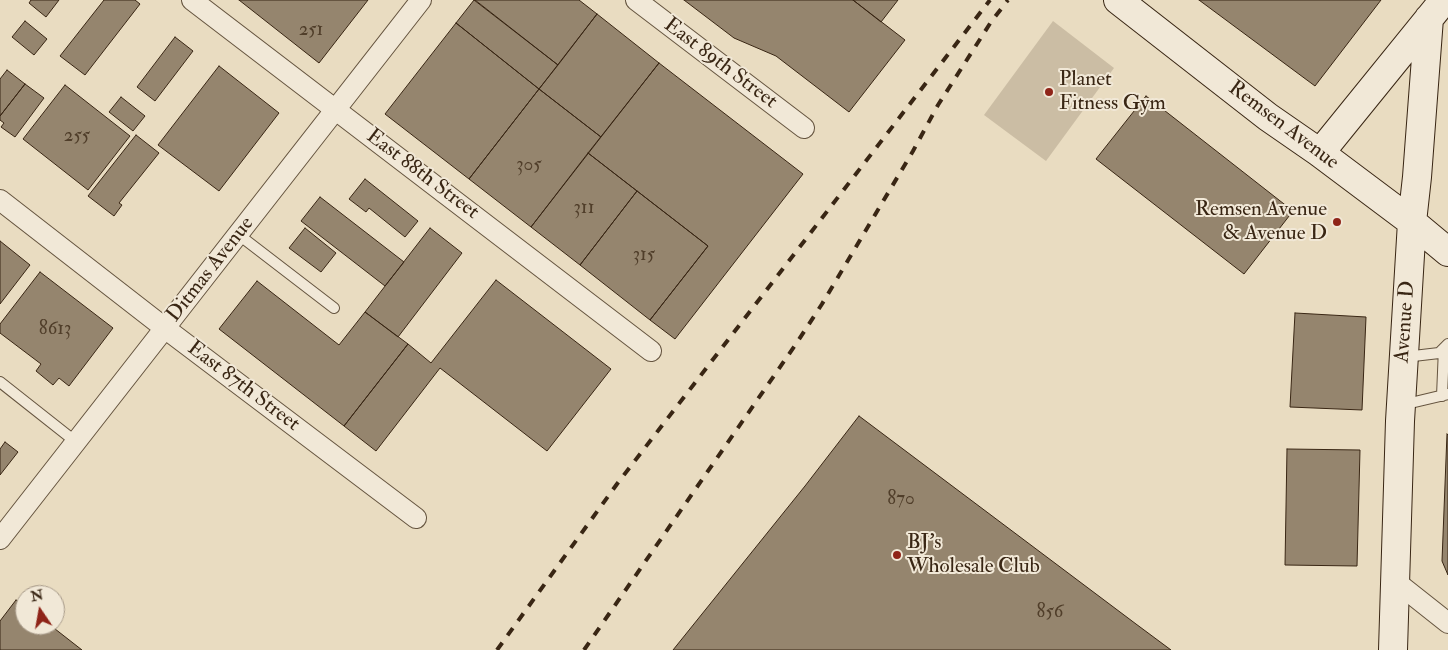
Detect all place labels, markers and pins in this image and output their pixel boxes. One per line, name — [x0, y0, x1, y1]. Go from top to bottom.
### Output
place label: Planet Fitness Gym — [1059, 67, 1166, 117]
marker: Planet Fitness Gym — [1043, 86, 1055, 98]
place label: Remsen Avenue & Avenue D — [1195, 197, 1327, 247]
marker: Remsen Avenue & Avenue D — [1331, 216, 1343, 228]
place label: BJ's Wholesale Club — [907, 530, 1040, 580]
marker: BJ's Wholesale Club — [891, 549, 903, 561]

